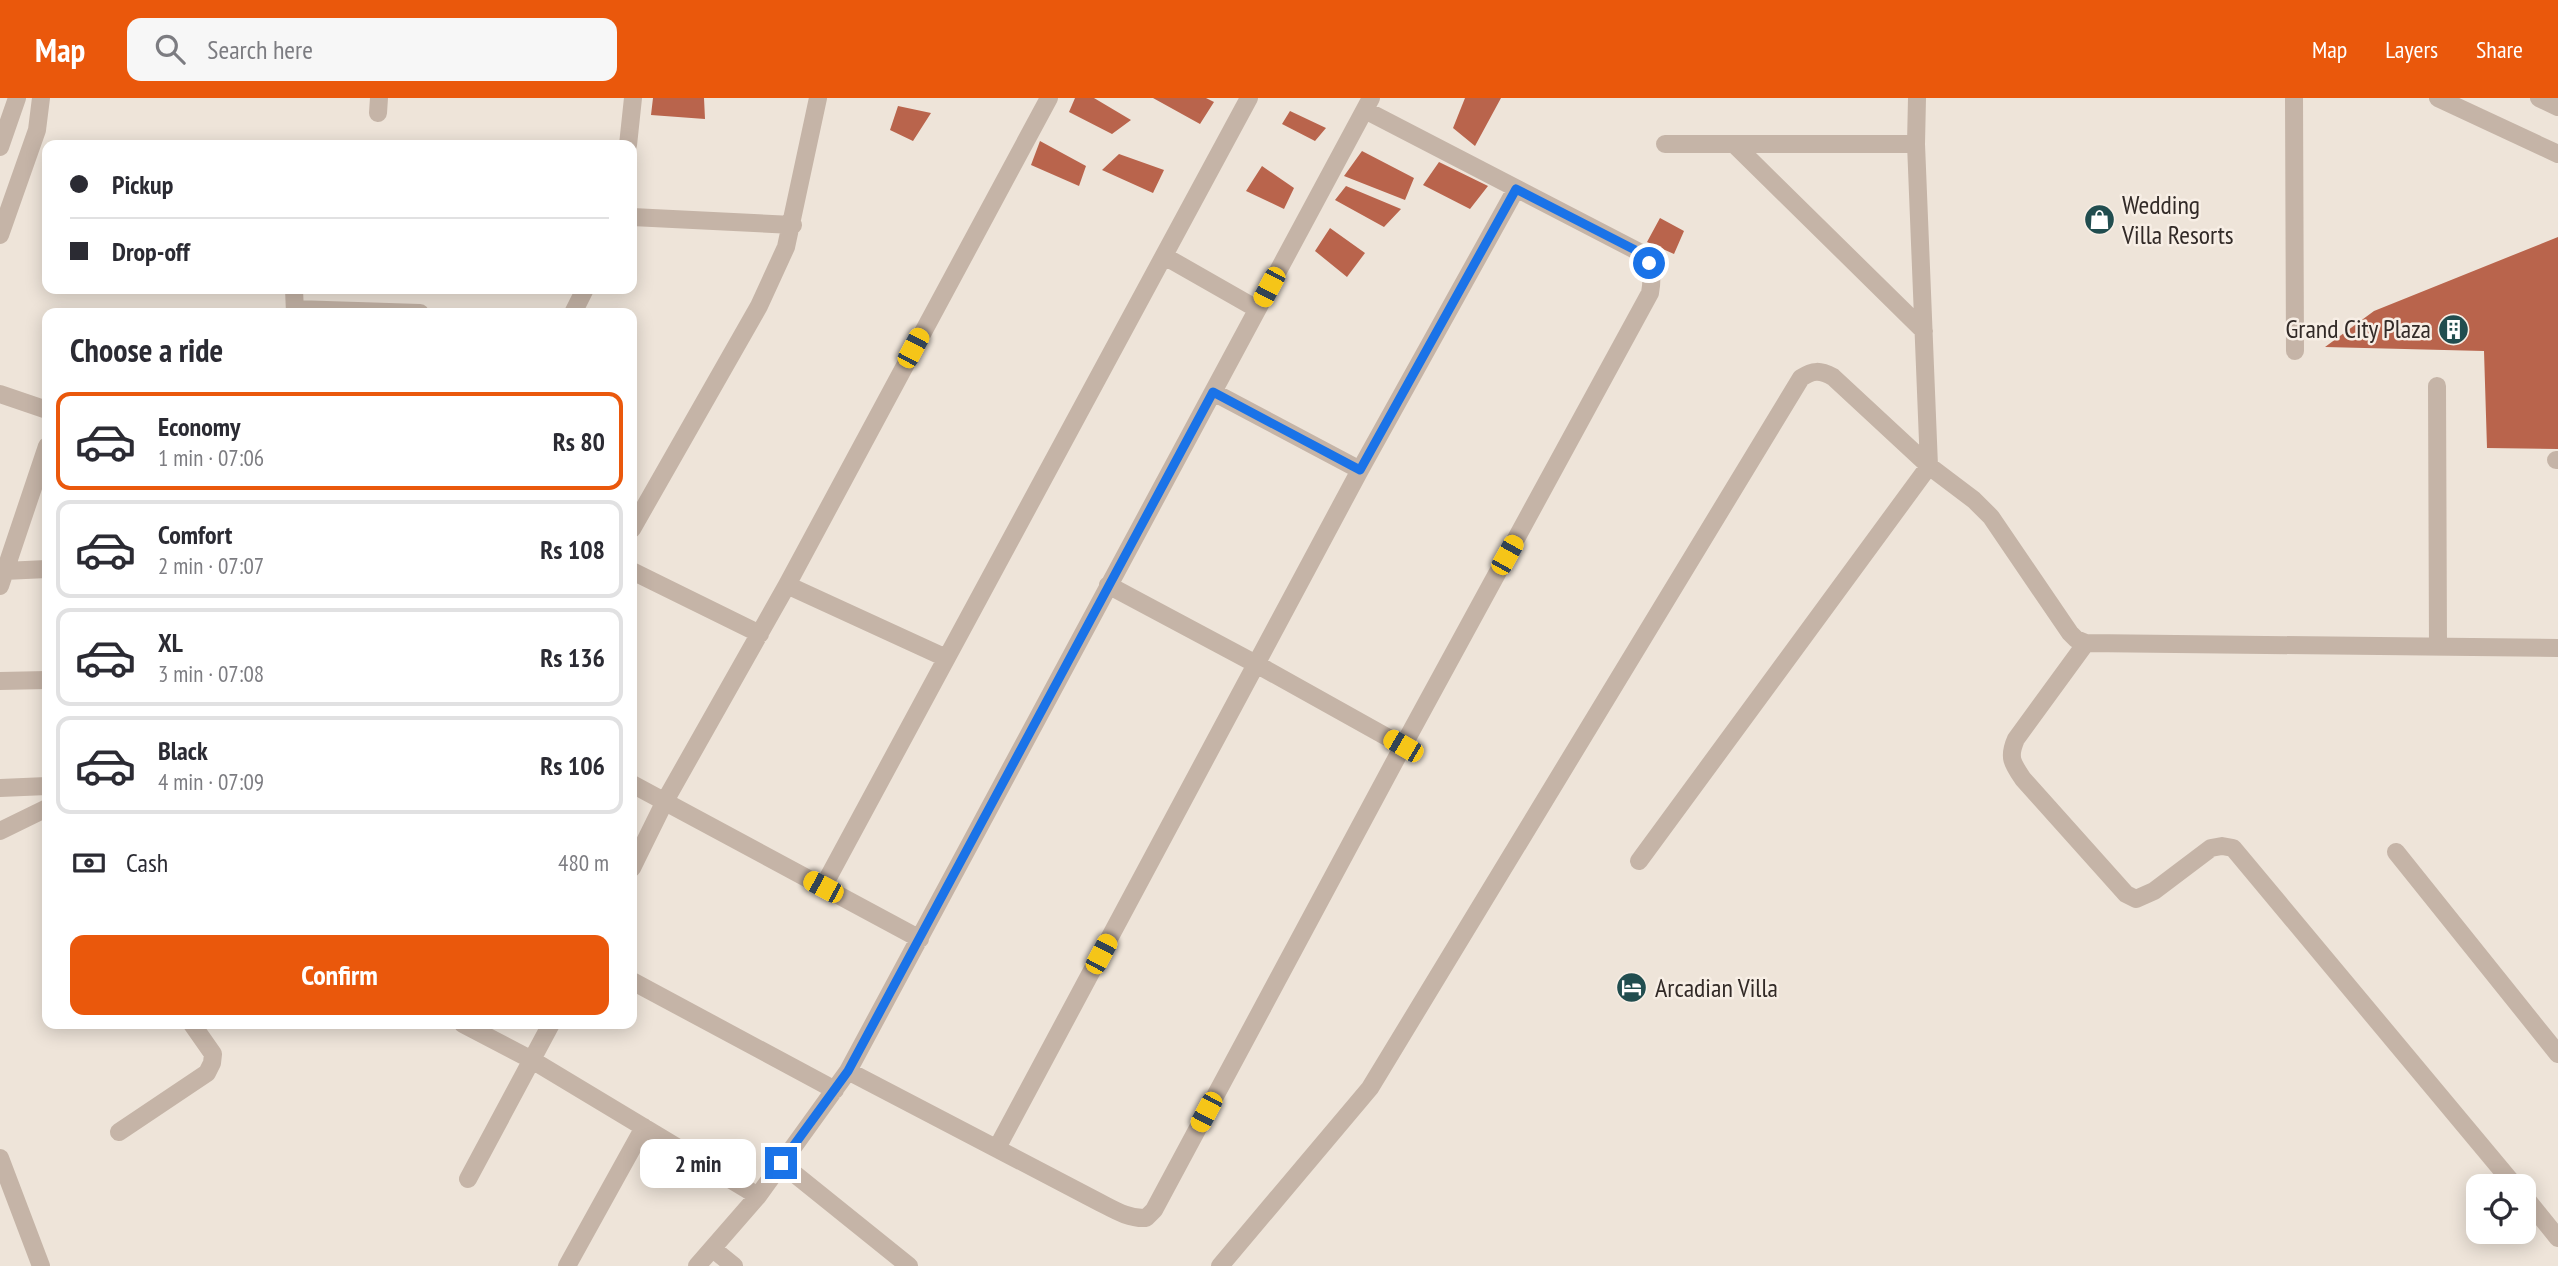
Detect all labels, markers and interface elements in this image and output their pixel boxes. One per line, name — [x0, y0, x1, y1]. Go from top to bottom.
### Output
search box — [127, 18, 617, 81]
text: Map — [35, 28, 85, 71]
icon: search — [151, 30, 189, 68]
text: Search here — [207, 33, 313, 66]
text: Map — [2312, 34, 2347, 65]
text: Layers — [2385, 34, 2438, 65]
text: Share — [2476, 34, 2523, 65]
text: Pickup — [112, 168, 173, 201]
place label: Wedding Villa Resorts — [2121, 188, 2234, 251]
shop icon: Wedding Villa Resorts — [2082, 203, 2116, 237]
text: Drop-off — [112, 235, 190, 268]
route start — [1633, 247, 1665, 279]
car — [1250, 264, 1289, 310]
place label: Grand City Plaza — [2285, 312, 2431, 345]
building icon: Grand City Plaza — [2437, 312, 2471, 346]
car — [894, 325, 933, 371]
text: Choose a ride — [70, 329, 223, 371]
icon: car — [74, 410, 137, 473]
text: Economy — [158, 410, 240, 443]
text: Rs 80 — [553, 425, 605, 458]
text: 1 min · 07:06 — [158, 443, 264, 472]
icon: car — [74, 518, 137, 581]
text: Comfort — [158, 518, 232, 551]
car — [1488, 532, 1527, 578]
text: Rs 108 — [540, 533, 605, 566]
text: 2 min · 07:07 — [158, 551, 264, 580]
icon: car — [74, 626, 137, 689]
text: XL — [158, 626, 183, 659]
text: Rs 136 — [540, 641, 605, 674]
text: 3 min · 07:08 — [158, 659, 264, 688]
car — [1380, 726, 1427, 766]
icon: car — [74, 734, 137, 797]
text: Black — [158, 734, 208, 767]
text: Rs 106 — [540, 749, 605, 782]
text: 4 min · 07:09 — [158, 767, 264, 796]
icon: cash — [70, 844, 108, 882]
text: Cash — [126, 846, 168, 879]
text: 480 m — [558, 848, 609, 877]
car — [800, 868, 847, 906]
car — [1082, 931, 1121, 977]
button: Confirm — [70, 935, 609, 1015]
hotel icon: Arcadian Villa — [1615, 971, 1649, 1005]
place label: Arcadian Villa — [1655, 971, 1778, 1004]
car — [1187, 1089, 1226, 1135]
callout: 2 min — [641, 1138, 756, 1188]
route end — [765, 1147, 797, 1179]
text: 2 min — [675, 1149, 721, 1178]
map controls — [2466, 1174, 2536, 1244]
button: locate — [2466, 1174, 2536, 1244]

